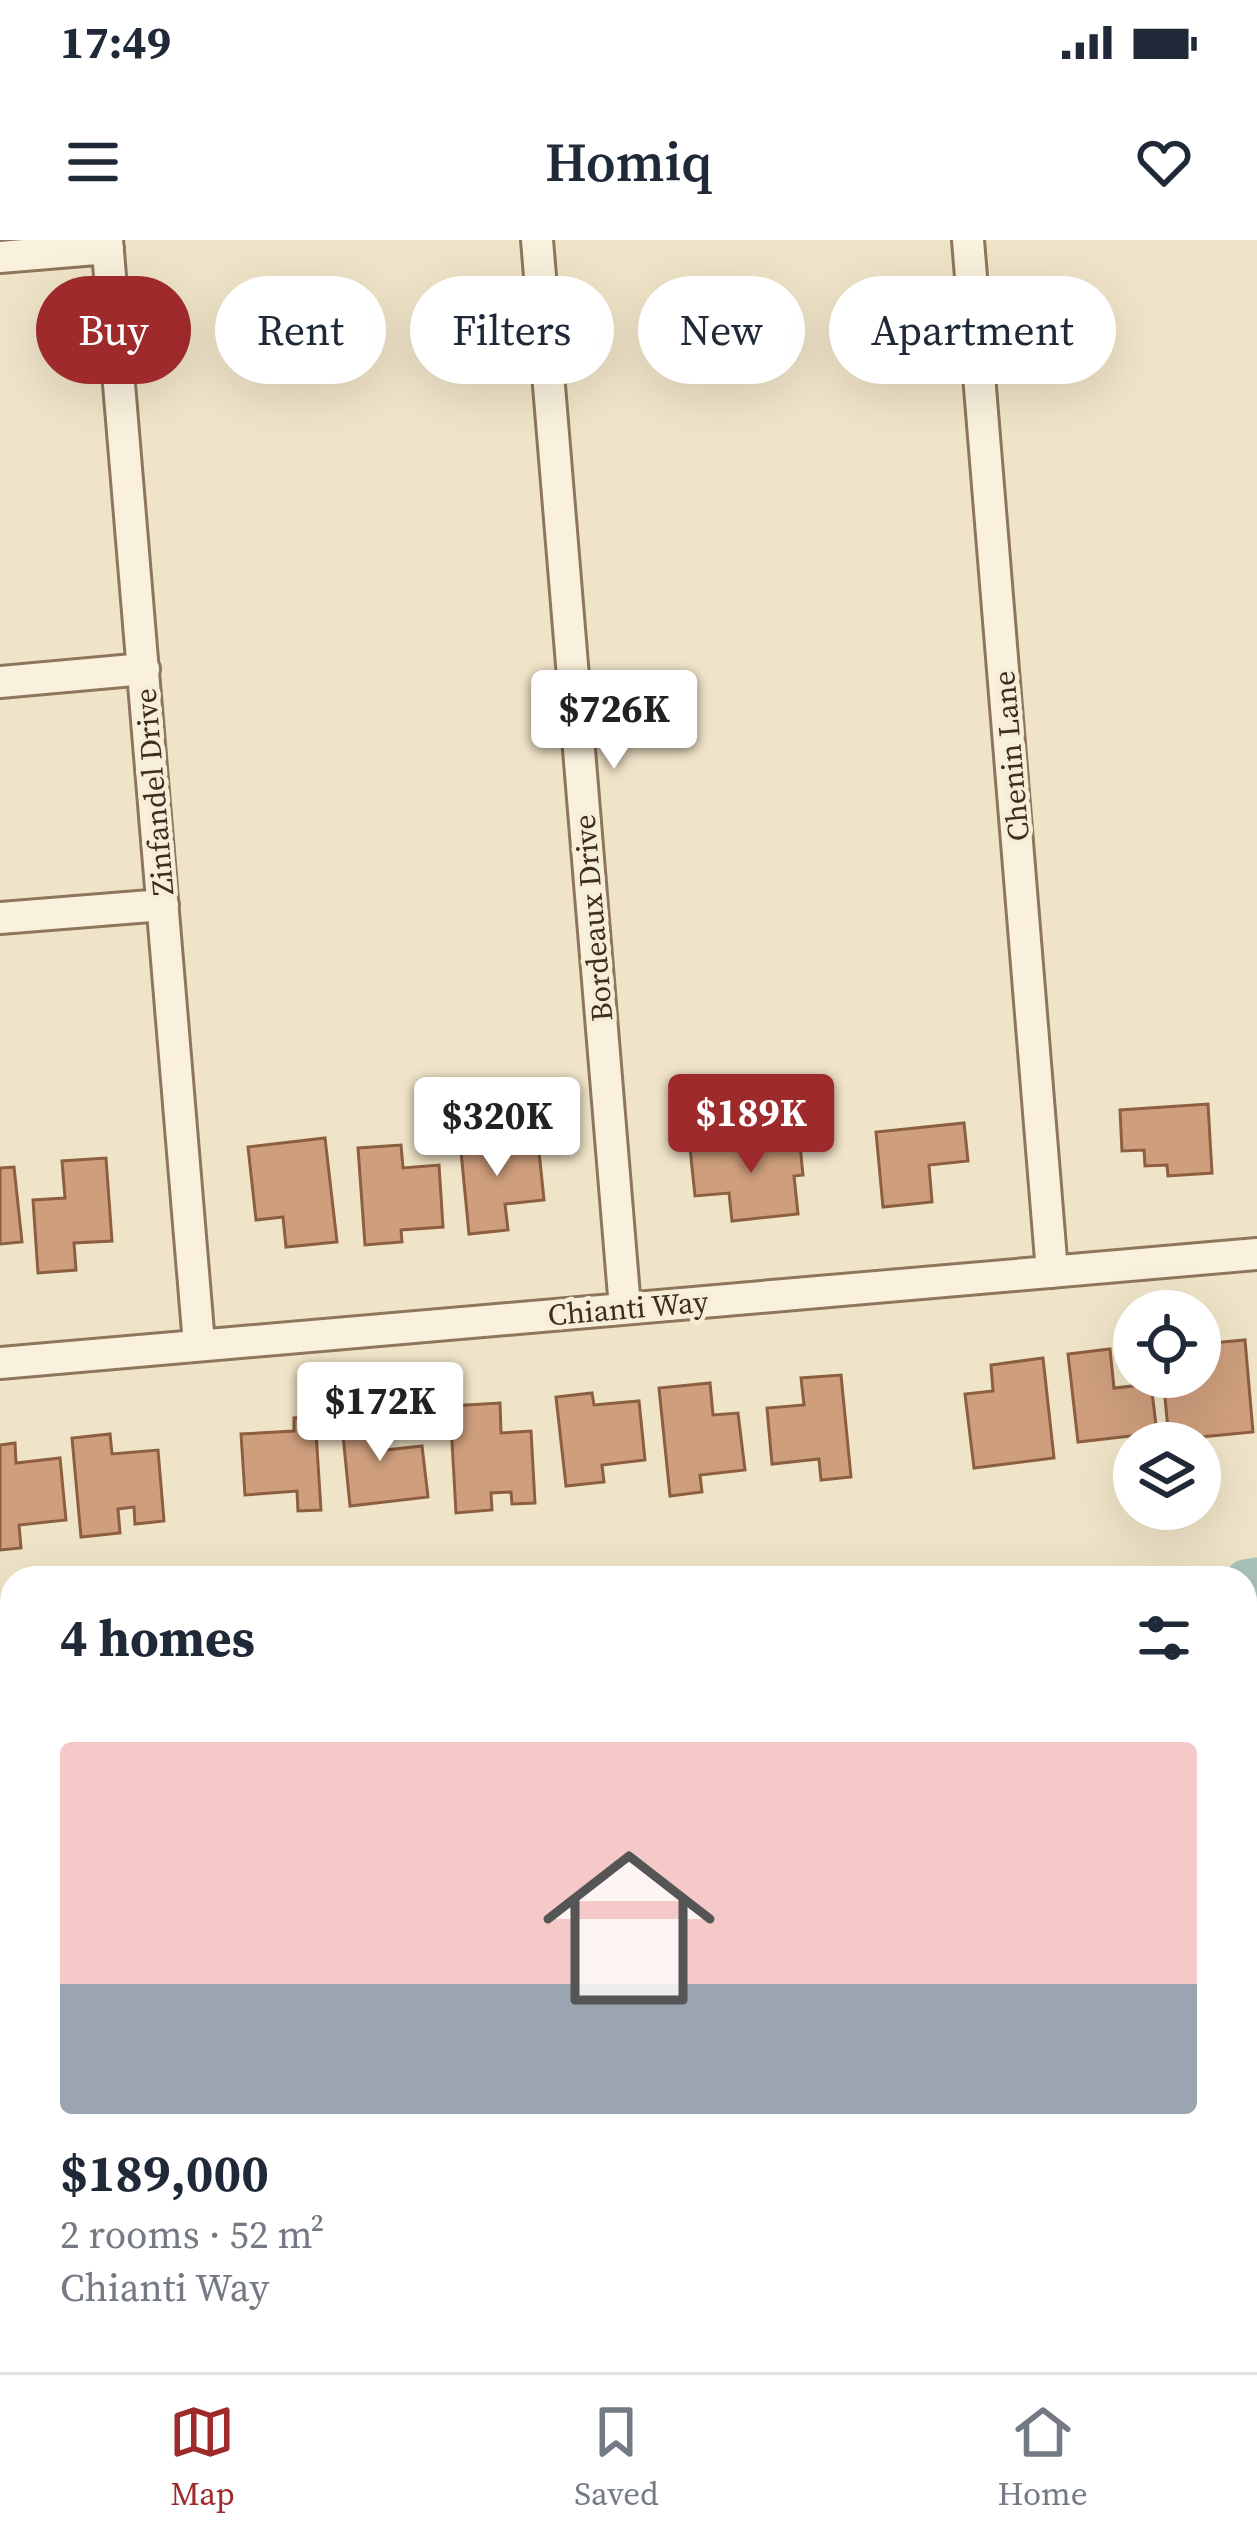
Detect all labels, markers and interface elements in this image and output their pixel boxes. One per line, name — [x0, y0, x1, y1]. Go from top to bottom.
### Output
text: 17:49 — [60, 11, 171, 73]
text: Homiq — [545, 125, 712, 199]
icon: menu — [60, 129, 126, 195]
icon: heart — [1131, 129, 1197, 195]
chip: Buy — [36, 276, 191, 384]
chip: Rent — [215, 276, 386, 384]
chip: Filters — [410, 276, 614, 384]
chip: New — [638, 276, 805, 384]
chip: Apartment — [829, 276, 1116, 384]
street label: Chenin Lane — [983, 669, 1039, 843]
pin: $726K — [530, 670, 698, 772]
text: $726K — [558, 682, 670, 735]
street label: Zinfandel Drive — [125, 687, 183, 897]
street label: Bordeaux Drive — [564, 813, 622, 1023]
pin: $189K — [667, 1074, 835, 1176]
pin: $320K — [413, 1077, 581, 1179]
text: $189K — [695, 1086, 807, 1139]
text: $320K — [441, 1089, 553, 1142]
street label: Chianti Way — [546, 1281, 711, 1335]
map controls — [1113, 1290, 1221, 1530]
button: locate — [1113, 1290, 1221, 1398]
pin: $172K — [296, 1362, 464, 1464]
text: $172K — [324, 1374, 436, 1427]
button: layers — [1113, 1422, 1221, 1530]
text: 4 homes — [60, 1603, 255, 1673]
icon: filters — [1131, 1605, 1197, 1671]
icon: home — [521, 1820, 737, 2036]
text: $189,000 — [60, 2138, 269, 2208]
text: 2 rooms · 52 m² — [60, 2208, 324, 2261]
text: Chianti Way — [60, 2261, 269, 2314]
tab: Map — [169, 2399, 235, 2516]
tab: Saved — [574, 2399, 659, 2516]
tab: Home — [998, 2399, 1088, 2516]

